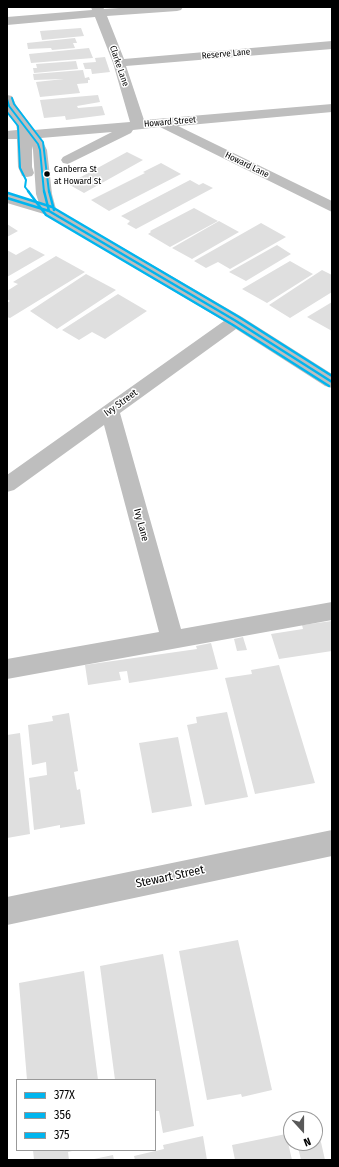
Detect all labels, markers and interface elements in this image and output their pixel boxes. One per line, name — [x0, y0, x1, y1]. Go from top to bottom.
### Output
street label: Clarke Lane — [107, 44, 131, 88]
street label: Reserve Lane — [201, 46, 251, 62]
street label: Howard Street — [143, 114, 197, 130]
street label: Howard Lane — [223, 150, 271, 180]
place label: Canberra St at Howard St — [54, 164, 101, 185]
marker: Canberra St at Howard St — [42, 169, 52, 179]
street label: Ivy Street — [102, 387, 140, 419]
street label: Ivy Lane — [131, 507, 151, 543]
street label: Stewart Street — [134, 863, 206, 891]
legend — [16, 1079, 156, 1151]
text: 377X — [54, 1088, 75, 1102]
text: 356 — [54, 1108, 71, 1122]
north arrow — [283, 1111, 323, 1151]
text: 375 — [54, 1128, 70, 1142]
text: N — [302, 1134, 313, 1149]

